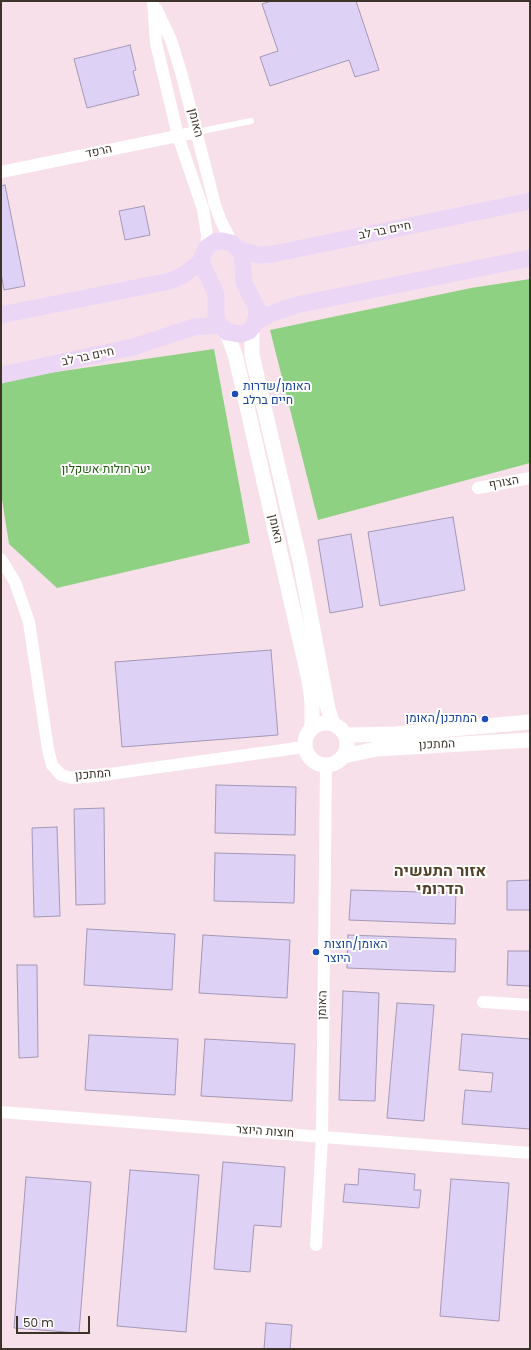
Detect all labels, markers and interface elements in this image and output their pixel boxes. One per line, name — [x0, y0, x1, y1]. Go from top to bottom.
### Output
street label: האומן — [184, 107, 206, 139]
street label: הרפד — [84, 142, 114, 162]
street label: חיים בר לב — [357, 219, 413, 243]
street label: חיים בר לב — [60, 344, 116, 370]
place label: האומן/שדרות חיים ברלב — [243, 380, 311, 408]
marker: האומן/שדרות חיים ברלב — [230, 389, 240, 399]
park label: יער חולות אשקלון — [62, 463, 150, 477]
street label: הצורף — [488, 473, 520, 493]
street label: האומן — [265, 513, 285, 545]
place label: המתכנן/האומן — [406, 712, 477, 726]
marker: המתכנן/האומן — [480, 714, 490, 724]
street label: המתכנן — [418, 737, 456, 753]
street label: המתכנן — [74, 766, 112, 784]
district label: אזור התעשיה הדרומי — [394, 862, 486, 900]
place label: האומן/חוצות היוצר — [324, 938, 387, 966]
marker: האומן/חוצות היוצר — [311, 947, 321, 957]
street label: האומן — [316, 990, 330, 1020]
street label: חוצות היוצר — [235, 1123, 295, 1141]
scale bar — [18, 1308, 92, 1334]
text: 50 m — [23, 1314, 54, 1331]

